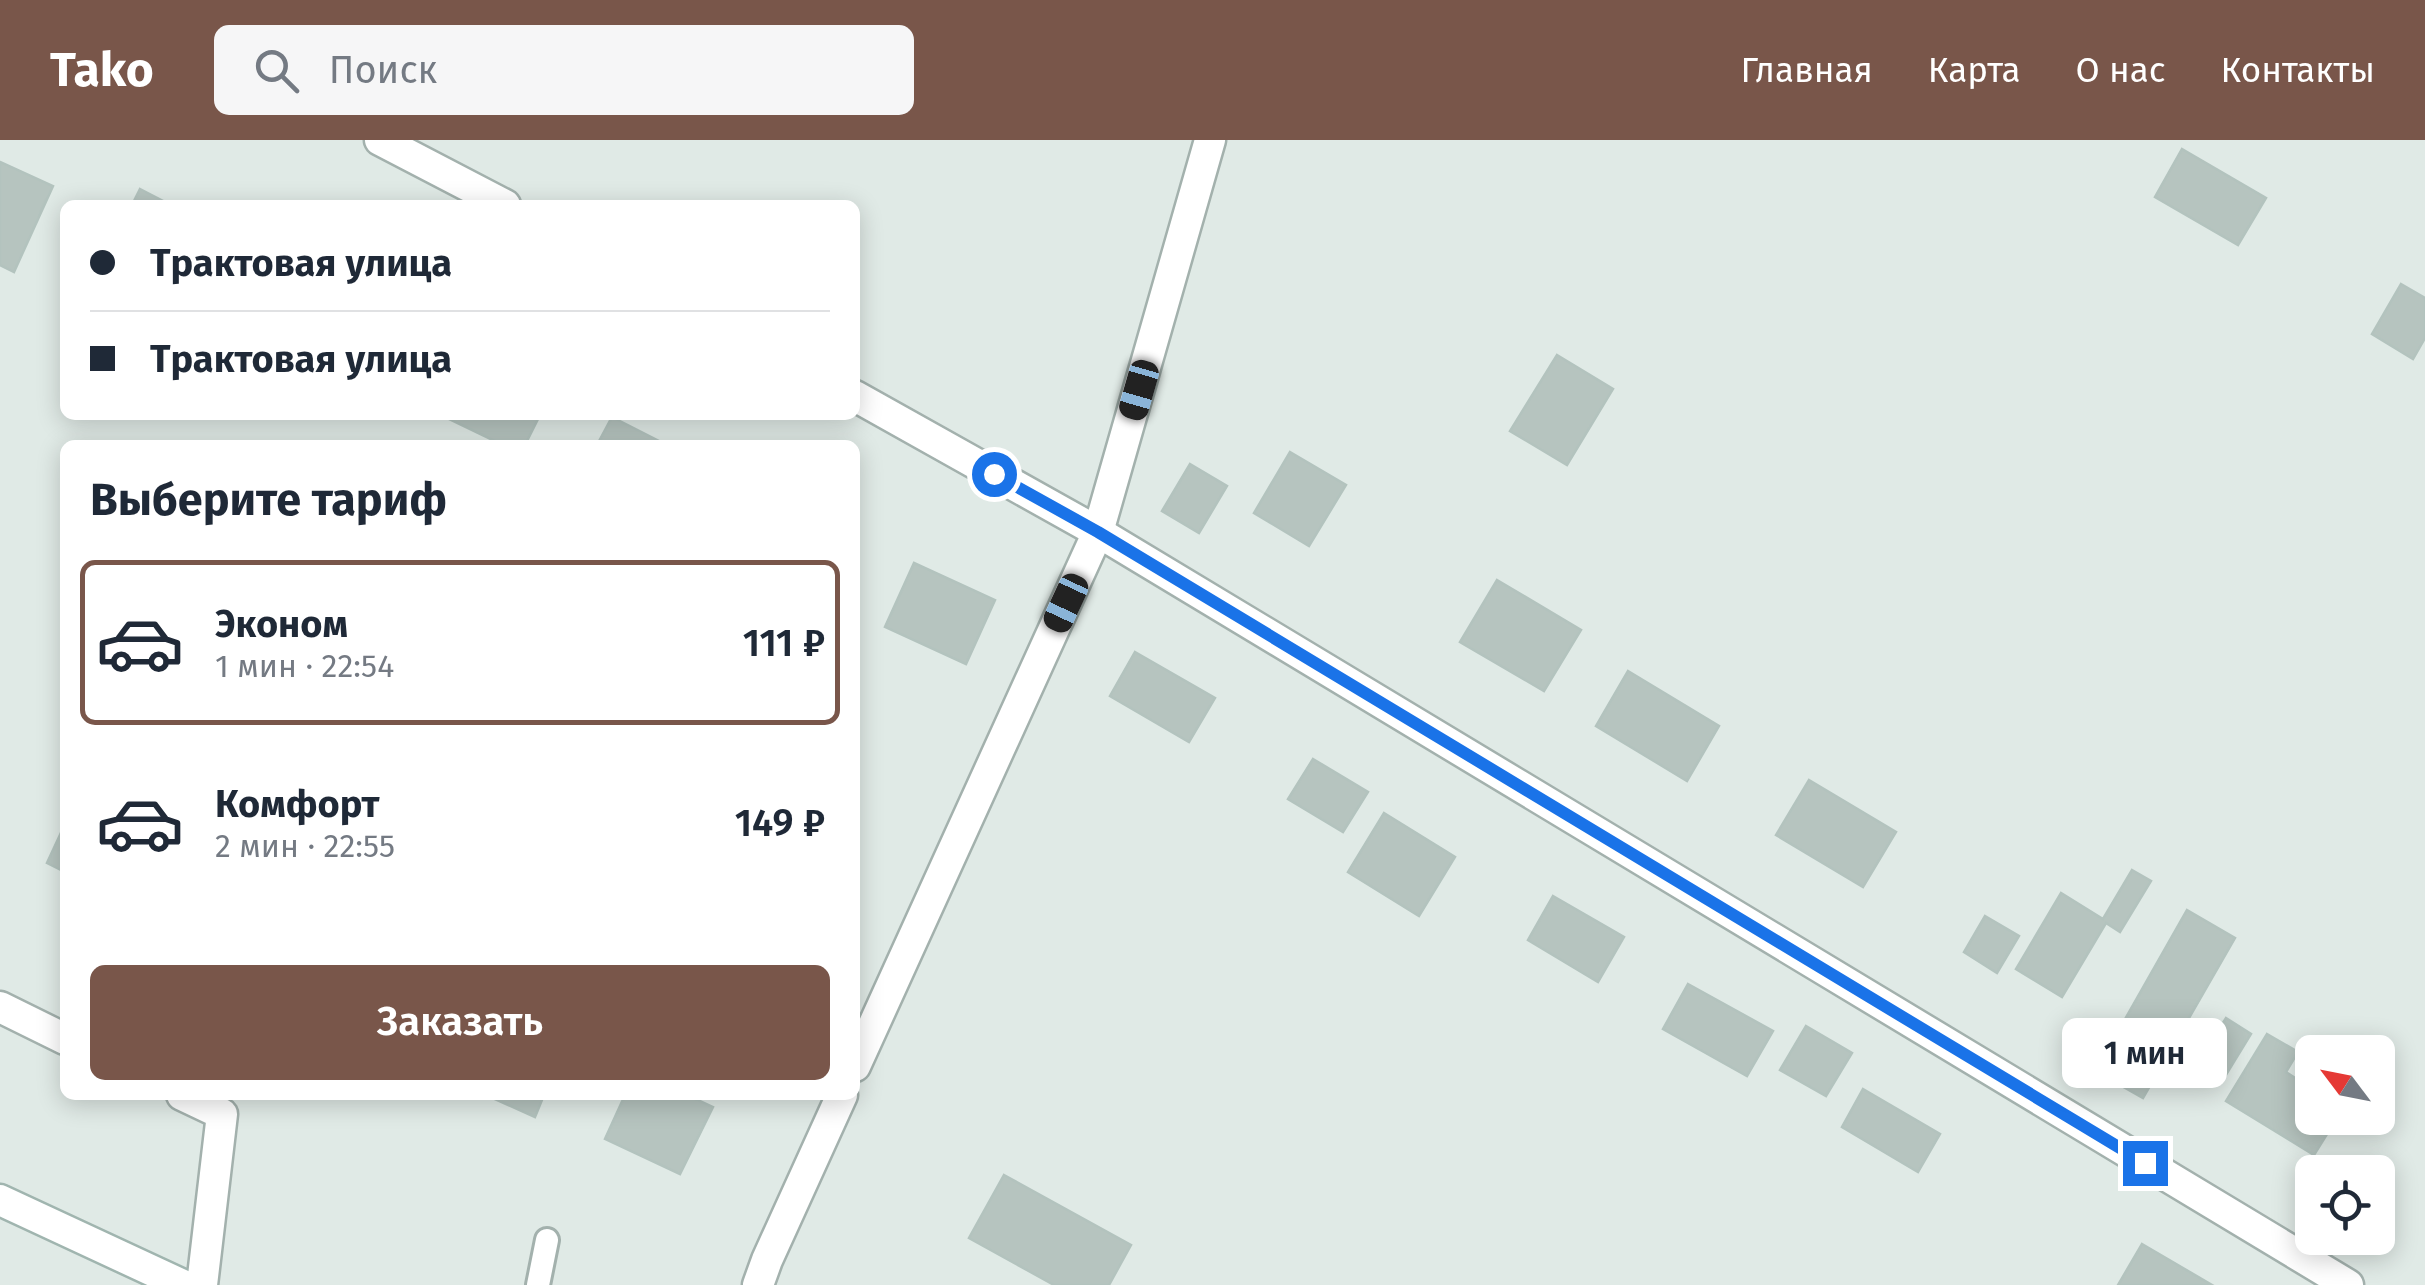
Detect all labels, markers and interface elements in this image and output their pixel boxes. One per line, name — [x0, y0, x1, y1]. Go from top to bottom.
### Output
search box — [214, 25, 914, 115]
text: Tako — [50, 41, 154, 99]
icon: search — [249, 43, 304, 98]
text: Поиск — [329, 47, 437, 93]
text: Главная — [1741, 49, 1873, 91]
text: Карта — [1928, 49, 2021, 91]
text: О нас — [2076, 49, 2166, 91]
text: Контакты — [2221, 49, 2375, 91]
text: Трактовая улица — [150, 240, 452, 286]
text: Трактовая улица — [150, 336, 452, 382]
car — [1116, 357, 1162, 423]
route start — [972, 452, 1017, 497]
text: Выберите тариф — [90, 473, 447, 527]
car — [1040, 569, 1092, 637]
icon: car — [95, 598, 185, 688]
text: Эконом — [215, 601, 348, 647]
text: 111 ₽ — [743, 620, 825, 666]
text: 1 мин · 22:54 — [215, 647, 394, 685]
icon: car — [95, 778, 185, 868]
text: Комфорт — [215, 781, 379, 827]
text: 149 ₽ — [735, 800, 825, 846]
text: 2 мин · 22:55 — [215, 827, 395, 865]
button: Заказать — [90, 965, 830, 1080]
callout: 1 мин — [2062, 1018, 2228, 1088]
text: 1 мин — [2104, 1034, 2185, 1072]
north arrow — [2295, 1035, 2395, 1135]
map controls — [2295, 1035, 2395, 1255]
route end — [2123, 1141, 2168, 1186]
button: locate — [2295, 1155, 2395, 1255]

